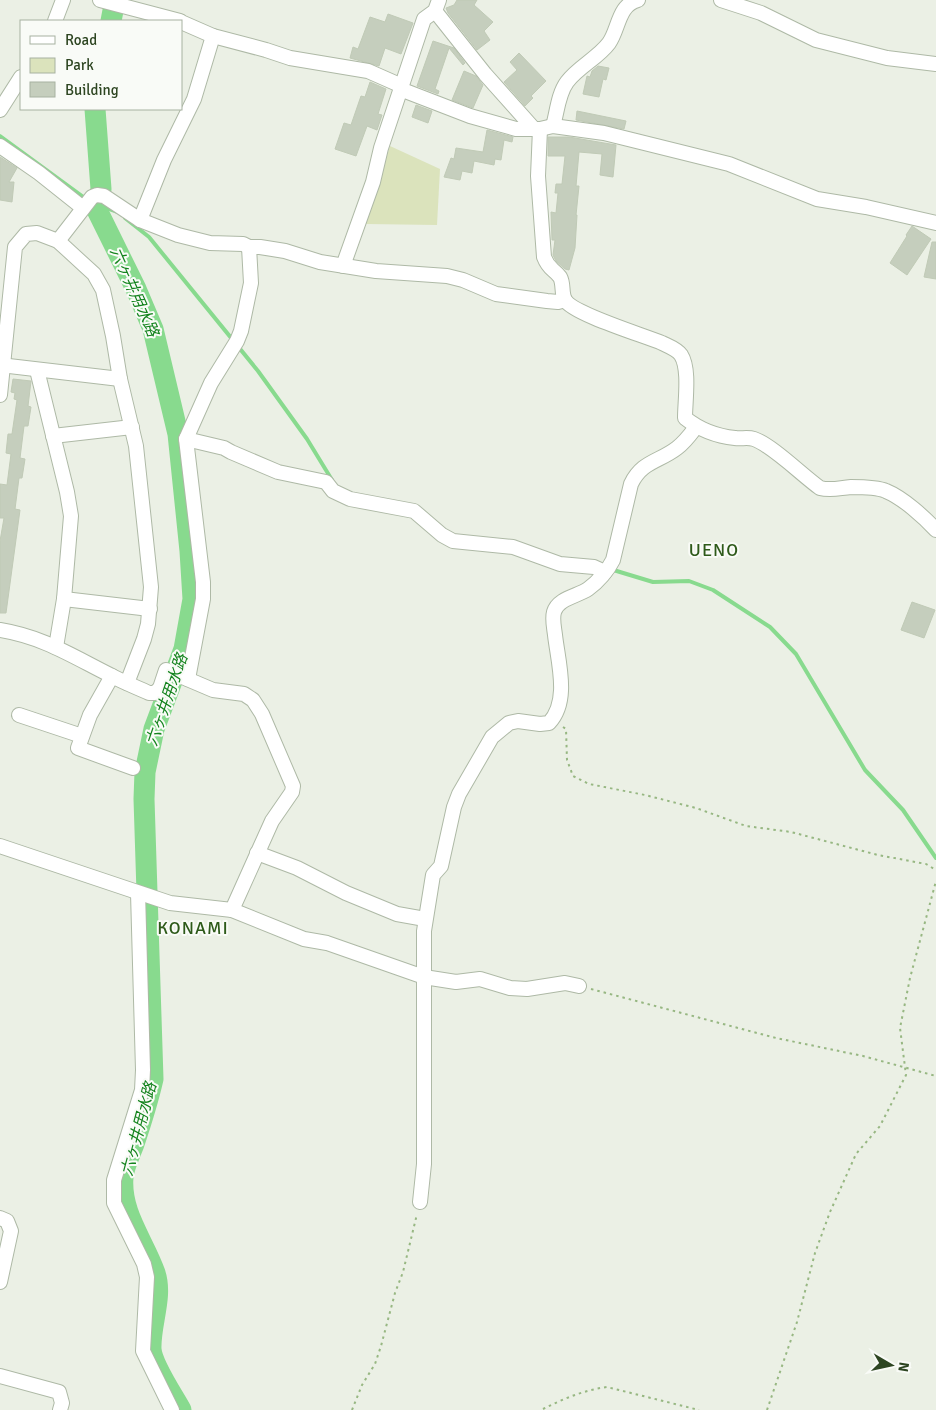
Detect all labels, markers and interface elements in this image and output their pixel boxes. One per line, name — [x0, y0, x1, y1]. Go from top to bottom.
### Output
legend — [20, 20, 182, 110]
text: Road — [65, 31, 97, 49]
text: Park — [65, 56, 94, 74]
text: Building — [65, 81, 119, 99]
water label: 六ヶ井用水路 — [105, 244, 163, 342]
district label: UENO — [689, 539, 739, 561]
water label: 六ヶ井用水路 — [142, 649, 193, 749]
district label: KONAMI — [157, 917, 229, 939]
water label: 六ヶ井用水路 — [117, 1078, 162, 1178]
north arrow — [866, 1340, 916, 1390]
text: N — [894, 1361, 913, 1373]

